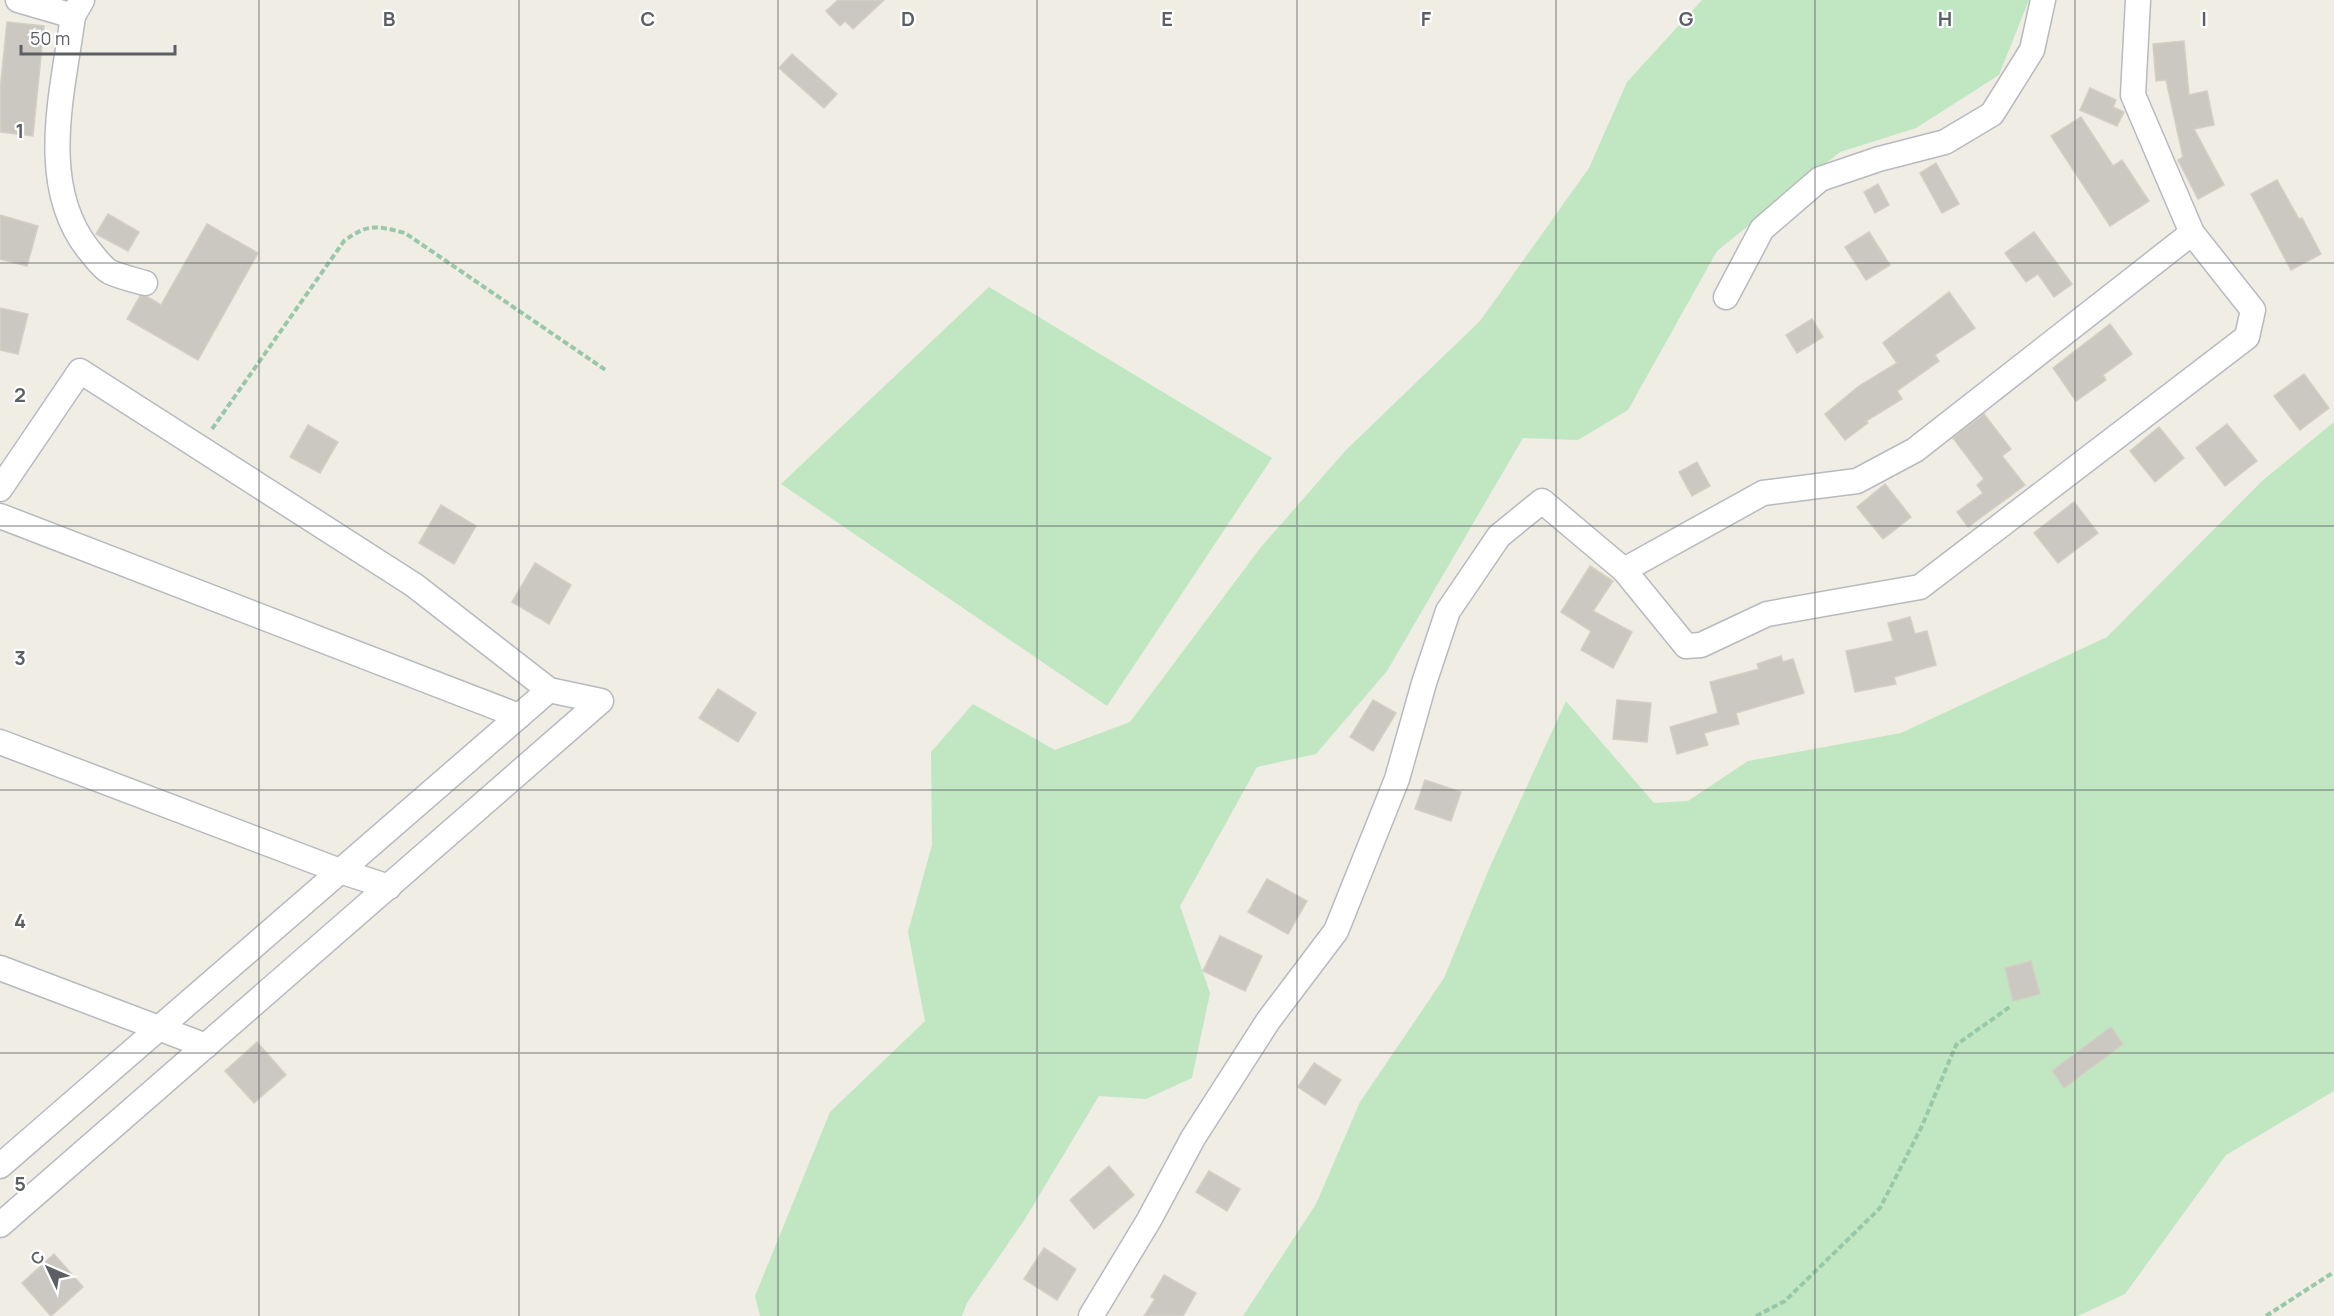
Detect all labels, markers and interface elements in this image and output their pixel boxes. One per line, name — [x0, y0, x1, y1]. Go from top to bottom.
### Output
text: B — [383, 5, 396, 32]
text: C — [641, 5, 655, 32]
text: D — [901, 5, 915, 32]
text: E — [1161, 5, 1173, 32]
text: F — [1421, 5, 1432, 32]
text: G — [1679, 5, 1694, 32]
text: H — [1938, 5, 1952, 32]
text: I — [2201, 5, 2207, 32]
scale bar — [21, 18, 176, 56]
text: 50 m — [30, 26, 70, 50]
text: 1 — [16, 117, 24, 144]
text: 2 — [14, 381, 26, 408]
text: 3 — [14, 644, 26, 671]
text: 4 — [14, 907, 26, 934]
text: 5 — [14, 1170, 26, 1197]
north arrow — [18, 1238, 78, 1298]
text: С — [25, 1246, 49, 1269]

